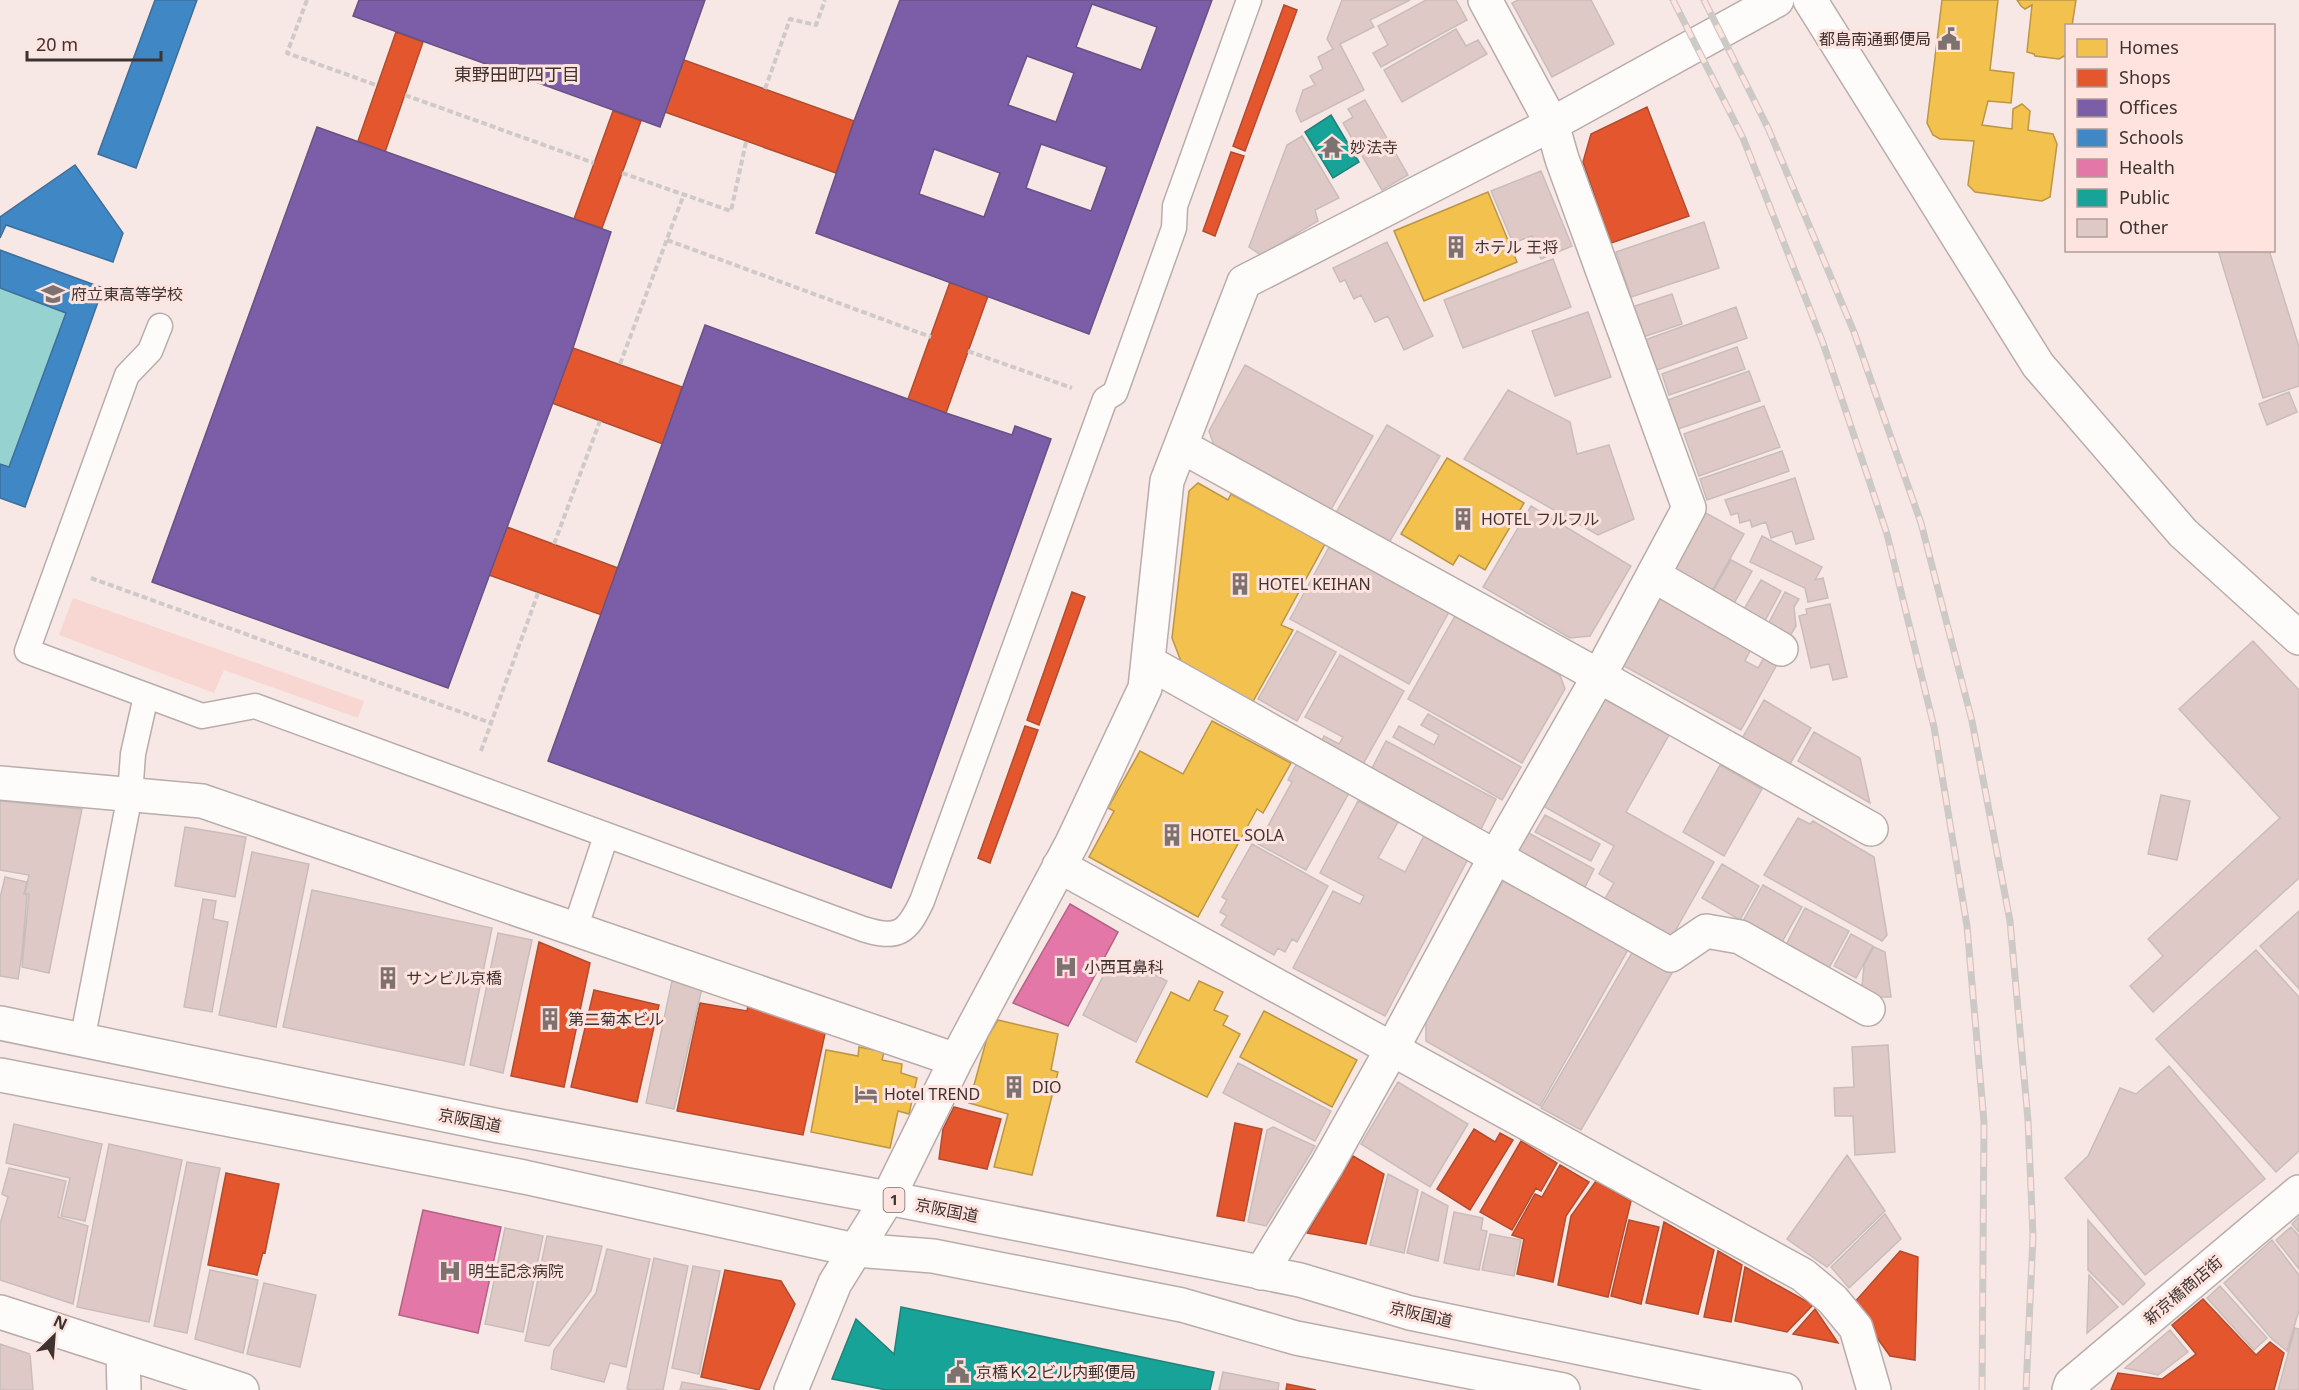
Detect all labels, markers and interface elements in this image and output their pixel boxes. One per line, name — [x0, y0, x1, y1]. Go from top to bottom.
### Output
scale bar — [27, 24, 160, 62]
legend — [2065, 24, 2275, 252]
public building icon: 都島南通郵便局 — [1936, 26, 1962, 52]
place label: 都島南通郵便局 — [1819, 28, 1931, 50]
text: 20 m — [36, 32, 78, 56]
text: Homes — [2119, 35, 2179, 59]
district label: 東野田町四丁目 — [454, 62, 580, 86]
text: Shops — [2119, 65, 2171, 89]
text: Offices — [2119, 95, 2178, 119]
text: Schools — [2119, 125, 2184, 149]
temple icon: 妙法寺 — [1319, 134, 1345, 160]
place label: 妙法寺 — [1350, 136, 1398, 158]
text: Health — [2119, 155, 2175, 179]
text: Public — [2119, 185, 2170, 209]
text: Other — [2119, 215, 2169, 239]
building icon: ホテル 王将 — [1443, 234, 1469, 260]
place label: ホテル 王将 — [1474, 236, 1558, 258]
school or university icon: 府立東高等学校 — [40, 281, 66, 307]
place label: 府立東高等学校 — [71, 283, 183, 305]
building icon: HOTEL フルフル — [1450, 506, 1476, 532]
place label: HOTEL フルフル — [1481, 508, 1599, 530]
building icon: HOTEL KEIHAN — [1227, 571, 1253, 597]
place label: HOTEL KEIHAN — [1258, 573, 1371, 595]
building icon: HOTEL SOLA — [1159, 822, 1185, 848]
place label: HOTEL SOLA — [1190, 824, 1285, 846]
hospital icon: 小西耳鼻科 — [1053, 954, 1079, 980]
place label: 小西耳鼻科 — [1084, 956, 1164, 978]
building icon: サンビル京橋 — [375, 965, 401, 991]
place label: サンビル京橋 — [406, 967, 502, 989]
building icon: 第二菊本ビル — [537, 1006, 563, 1032]
place label: 第二菊本ビル — [568, 1008, 664, 1030]
building icon: DIO — [1001, 1074, 1027, 1100]
place label: DIO — [1032, 1076, 1062, 1098]
hotel icon: Hotel TREND — [853, 1081, 879, 1107]
place label: Hotel TREND — [884, 1083, 980, 1105]
street label: 京阪国道 — [436, 1103, 504, 1137]
road number: 1 — [884, 1188, 904, 1212]
street label: 京阪国道 — [913, 1193, 981, 1227]
street label: 新京橋商店街 — [2139, 1251, 2227, 1329]
hospital icon: 明生記念病院 — [437, 1258, 463, 1284]
place label: 明生記念病院 — [468, 1260, 564, 1282]
street label: 京阪国道 — [1387, 1296, 1455, 1332]
north arrow — [24, 1306, 84, 1366]
text: N — [50, 1310, 71, 1335]
public building icon: 京橋Ｋ２ビル内郵便局 — [945, 1359, 971, 1385]
place label: 京橋Ｋ２ビル内郵便局 — [976, 1361, 1136, 1383]

